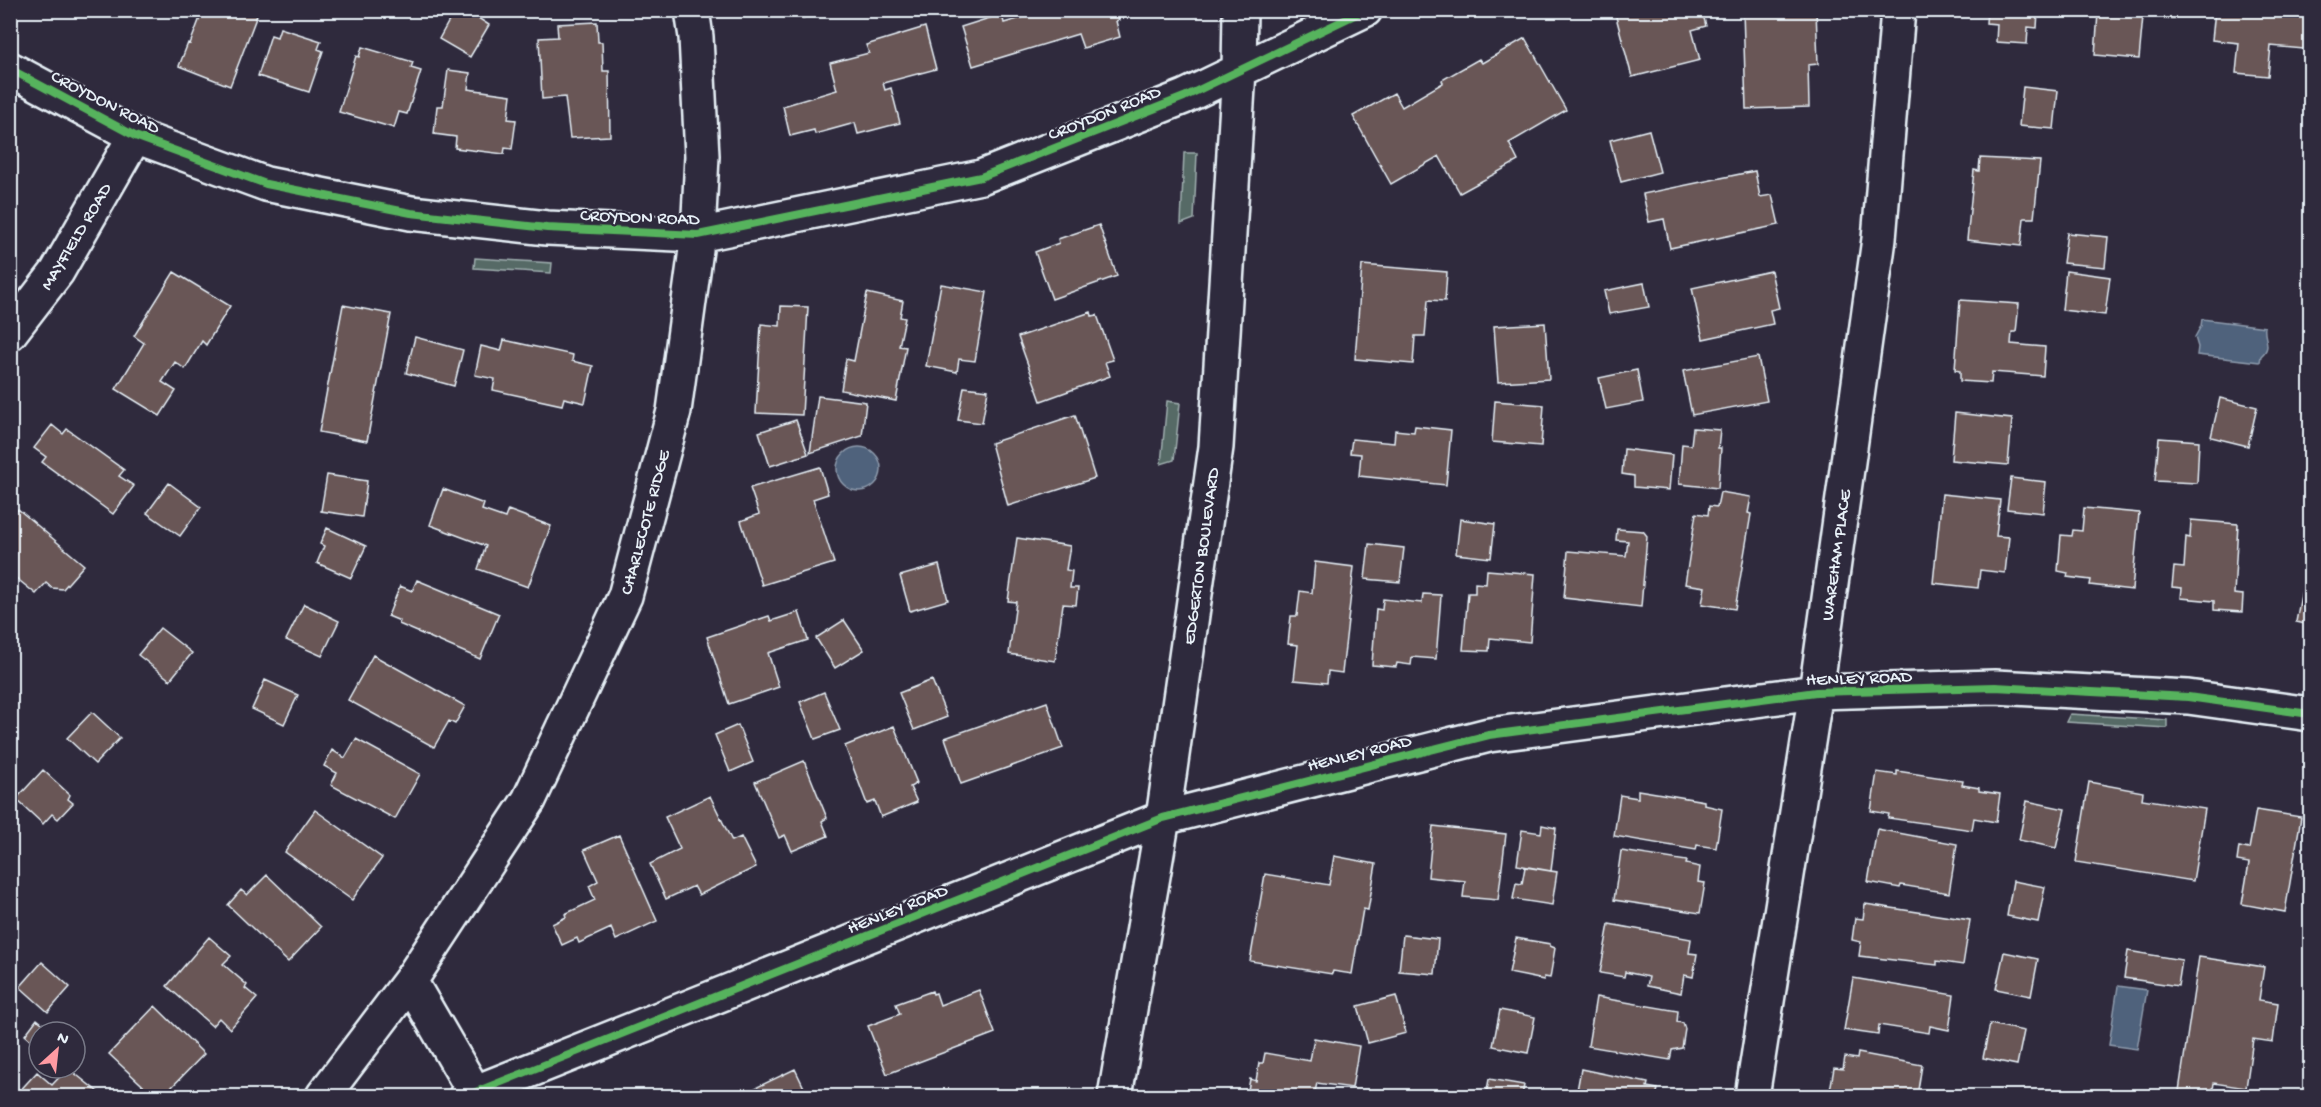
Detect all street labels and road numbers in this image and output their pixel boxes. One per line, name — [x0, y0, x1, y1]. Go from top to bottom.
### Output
street label: CROYDON ROAD — [47, 67, 163, 140]
street label: CROYDON ROAD — [1046, 82, 1165, 146]
street label: MAYFIELD ROAD — [37, 180, 118, 295]
street label: CROYDON ROAD — [580, 206, 700, 231]
street label: CHARLECOTE RIDGE — [617, 447, 676, 597]
street label: EDGERTON BOULEVARD — [1180, 466, 1225, 646]
street label: WAREHAM PLACE — [1818, 488, 1857, 622]
street label: HENLEY ROAD — [1806, 667, 1913, 692]
street label: HENLEY ROAD — [1306, 731, 1414, 777]
street label: HENLEY ROAD — [845, 881, 951, 940]

